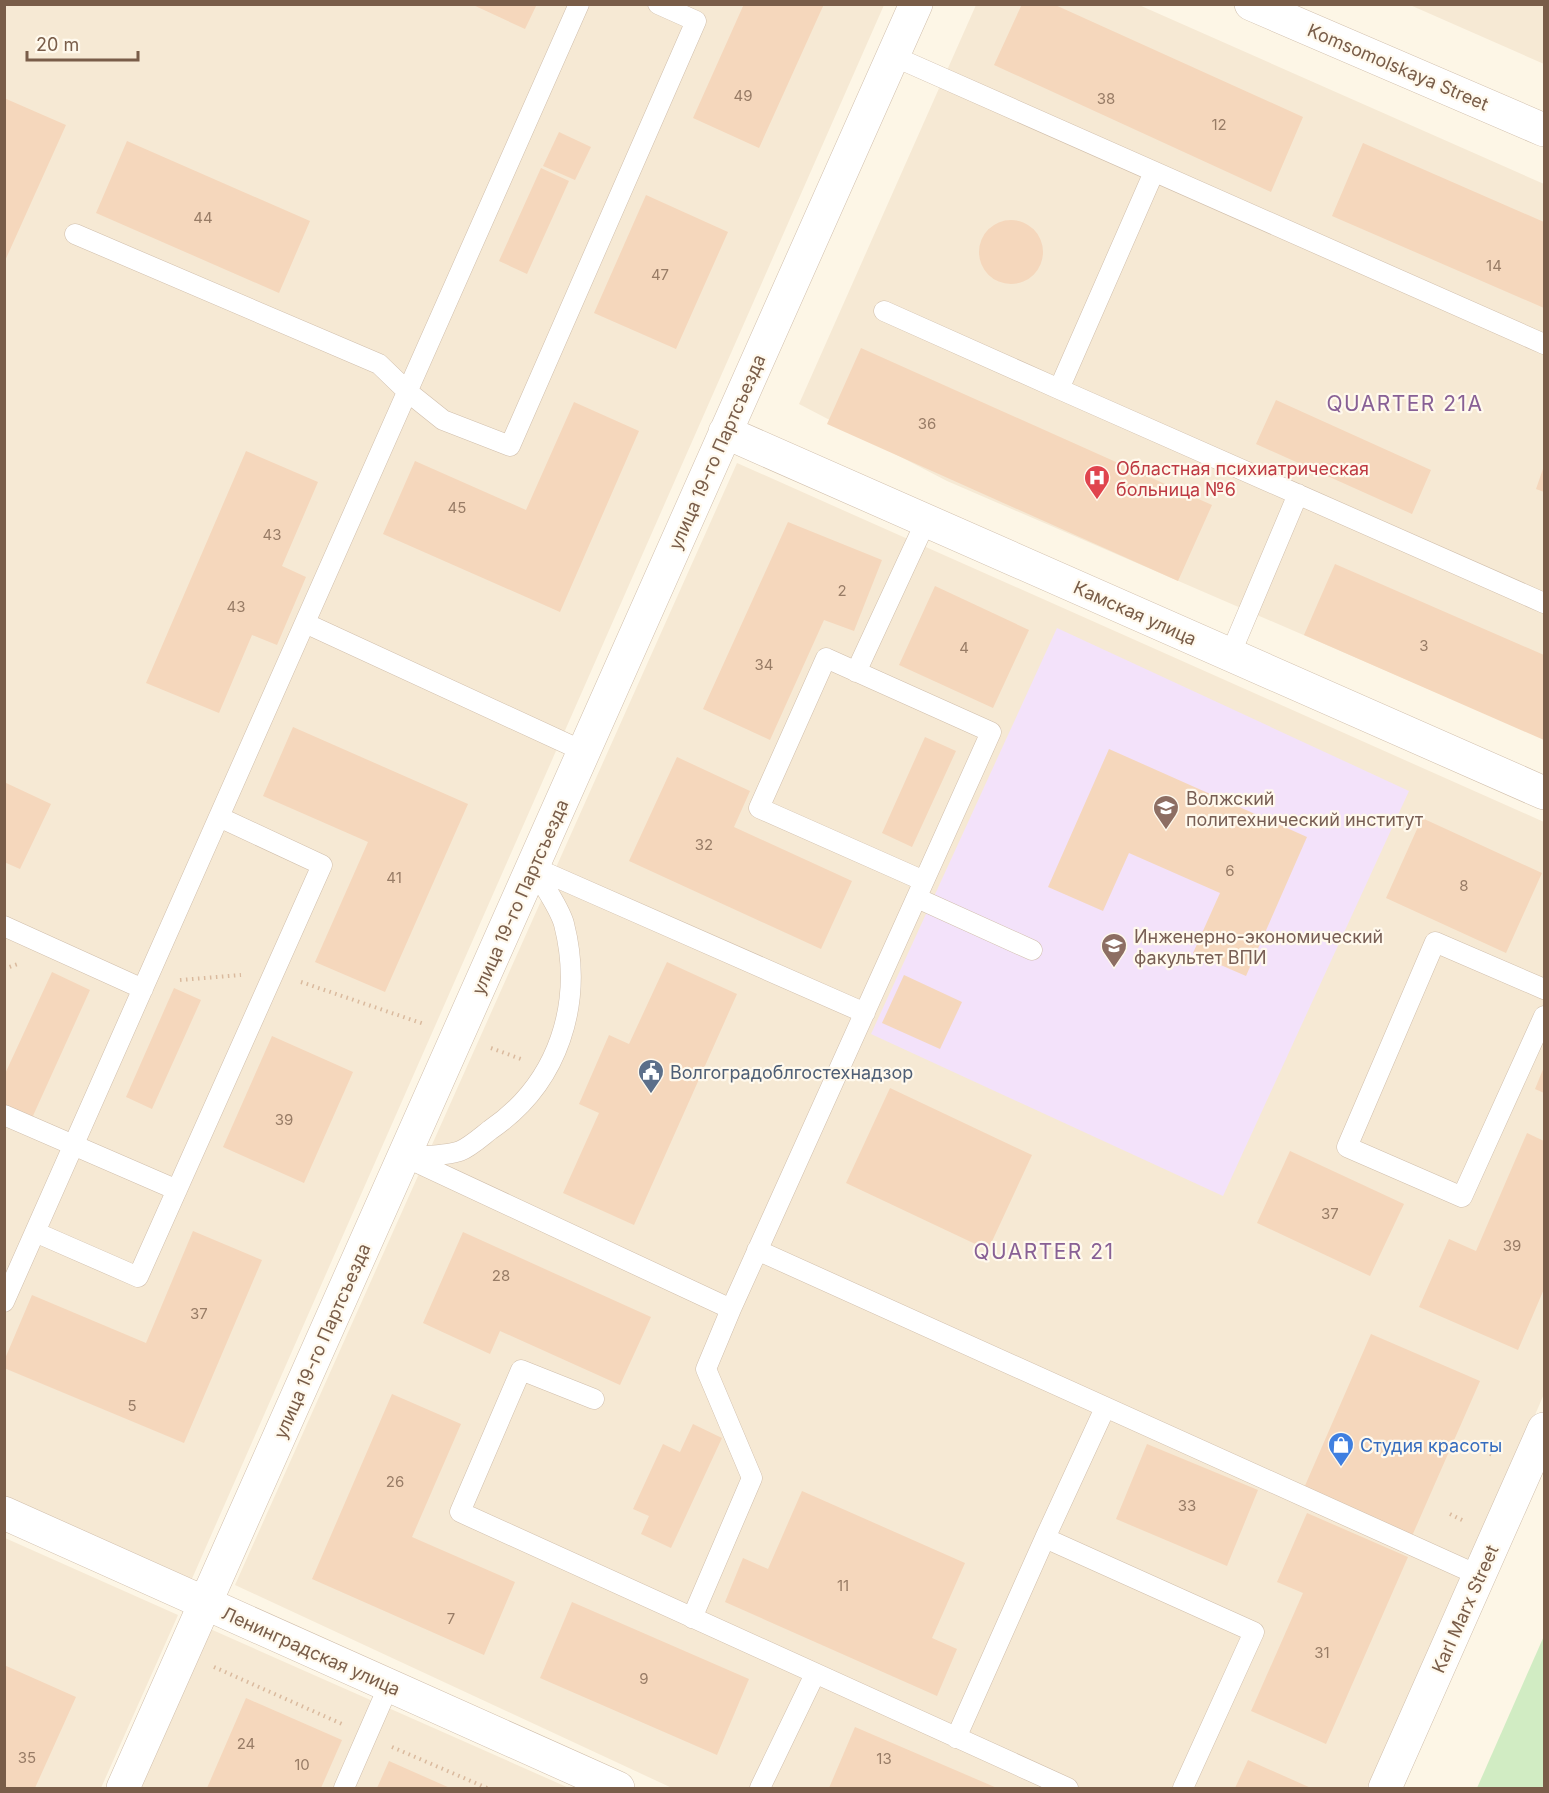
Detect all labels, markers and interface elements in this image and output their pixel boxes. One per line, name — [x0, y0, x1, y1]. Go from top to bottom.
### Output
street label: Komsomolskaya Street — [1304, 19, 1492, 115]
scale bar — [27, 24, 138, 62]
text: 20 m — [36, 34, 79, 55]
house number: 49 — [734, 86, 753, 105]
house number: 38 — [1097, 89, 1115, 108]
house number: 12 — [1211, 115, 1227, 134]
house number: 44 — [193, 208, 213, 227]
house number: 14 — [1486, 256, 1502, 275]
house number: 47 — [651, 265, 669, 284]
street label: улица 19-го Партсъезда — [664, 351, 770, 553]
district label: QUARTER 21A — [1326, 391, 1484, 416]
house number: 36 — [918, 414, 936, 433]
place label: Областная психиатрическая больница №6 — [1116, 458, 1369, 500]
hospital icon: Областная психиатрическая больница №6 — [1082, 463, 1112, 501]
house number: 45 — [448, 498, 466, 517]
house number: 43 — [263, 525, 281, 544]
street label: Камская улица — [1070, 576, 1200, 650]
house number: 2 — [837, 581, 847, 600]
house number: 43 — [227, 597, 245, 616]
house number: 3 — [1419, 636, 1429, 655]
house number: 4 — [959, 638, 969, 657]
house number: 34 — [755, 655, 773, 674]
place label: Волжский политехнический институт — [1186, 788, 1424, 830]
school or university icon: Волжский политехнический институт — [1151, 793, 1181, 831]
street label: улица 19-го Партсъезда — [467, 796, 573, 998]
house number: 32 — [695, 835, 713, 854]
house number: 6 — [1225, 861, 1235, 880]
house number: 41 — [386, 868, 402, 887]
house number: 8 — [1459, 876, 1469, 895]
place label: Инженерно-экономический факультет ВПИ — [1134, 926, 1383, 968]
school or university icon: Инженерно-экономический факультет ВПИ — [1099, 931, 1129, 969]
public building icon: Волгоградоблгостехнадзор — [636, 1057, 666, 1095]
place label: Волгоградоблгостехнадзор — [670, 1062, 913, 1083]
house number: 39 — [275, 1110, 293, 1129]
house number: 37 — [1321, 1204, 1339, 1223]
house number: 39 — [1503, 1236, 1521, 1255]
district label: QUARTER 21 — [973, 1239, 1115, 1264]
street label: улица 19-го Партсъезда — [269, 1240, 375, 1442]
house number: 28 — [492, 1266, 510, 1285]
house number: 37 — [190, 1304, 208, 1323]
house number: 5 — [127, 1396, 137, 1415]
shop icon: Студия красоты — [1326, 1430, 1356, 1468]
place label: Студия красоты — [1360, 1435, 1502, 1456]
house number: 26 — [386, 1472, 404, 1491]
house number: 33 — [1178, 1496, 1196, 1515]
street label: Karl Marx Street — [1427, 1542, 1503, 1676]
house number: 11 — [837, 1576, 849, 1595]
street label: Ленинградская улица — [219, 1602, 403, 1700]
house number: 7 — [447, 1609, 455, 1628]
house number: 31 — [1314, 1643, 1330, 1662]
house number: 9 — [639, 1669, 649, 1688]
house number: 24 — [237, 1734, 255, 1753]
house number: 35 — [18, 1748, 36, 1767]
house number: 13 — [876, 1749, 892, 1768]
house number: 10 — [294, 1755, 310, 1774]

